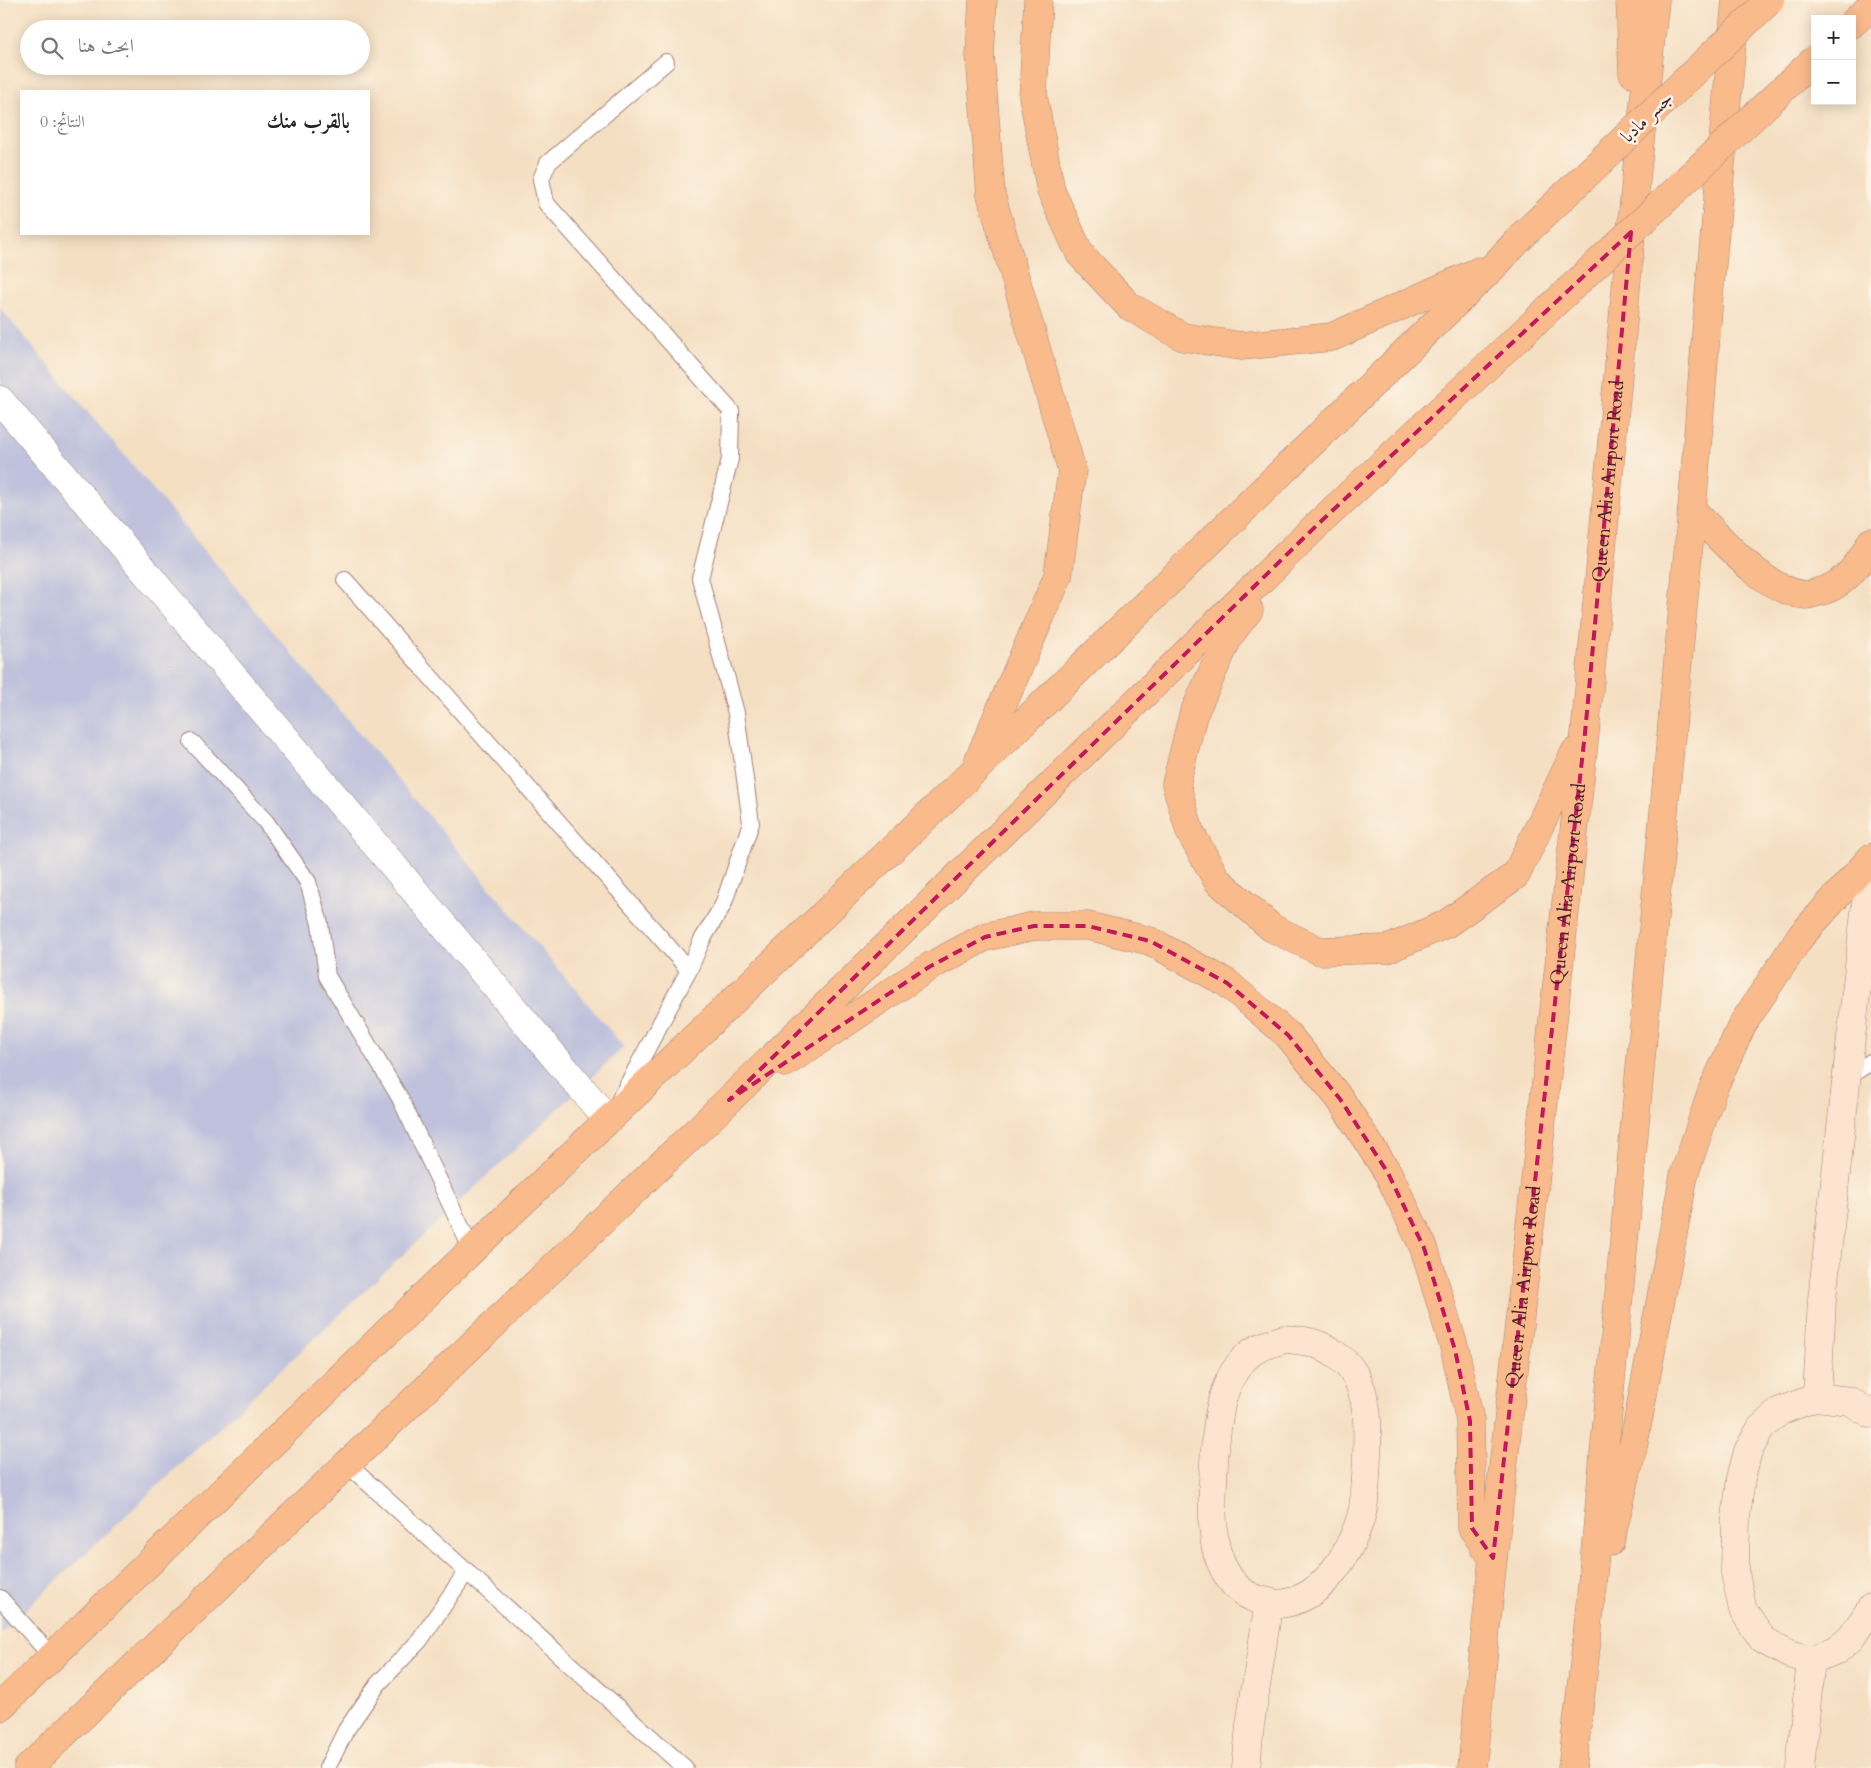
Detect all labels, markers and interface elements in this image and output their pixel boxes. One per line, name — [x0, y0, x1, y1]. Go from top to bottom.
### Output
map controls — [1811, 15, 1856, 105]
button: + — [1811, 15, 1856, 60]
search box — [20, 20, 370, 75]
text: ابحث هنا — [78, 33, 134, 59]
icon: search — [38, 34, 66, 62]
button: − — [1811, 60, 1856, 105]
street label: جسر مادبا — [1615, 86, 1679, 148]
text: بالقرب منك — [267, 107, 350, 136]
text: النتائج: 0 — [40, 111, 85, 133]
street label: Queen Alia Airport Road — [1586, 379, 1630, 584]
street label: Queen Alia Airport Road — [1544, 782, 1592, 987]
street label: Queen Alia Airport Road — [1499, 1184, 1547, 1389]

